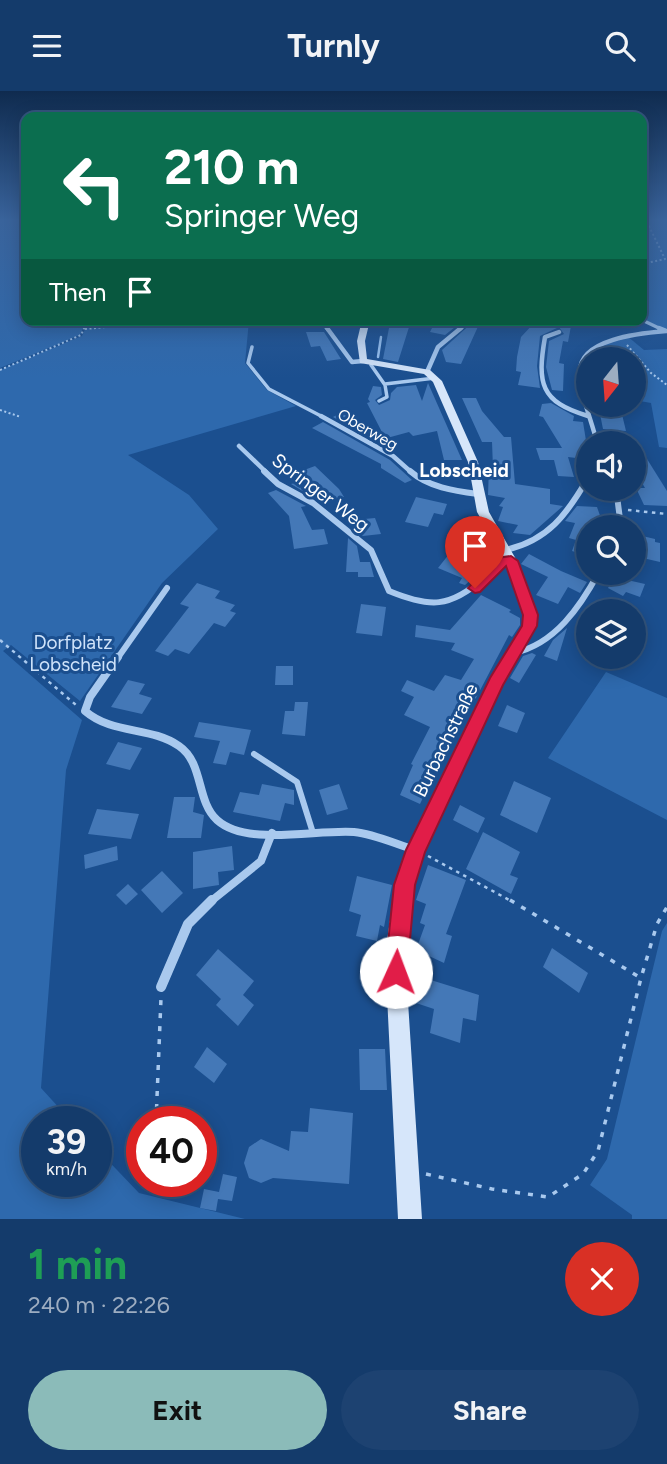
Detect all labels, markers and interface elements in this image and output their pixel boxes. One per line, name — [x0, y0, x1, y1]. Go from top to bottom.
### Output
icon: menu — [28, 27, 66, 65]
text: Turnly — [287, 27, 380, 65]
icon: search — [601, 27, 639, 65]
text: 210 m — [164, 137, 299, 196]
icon: left — [49, 140, 140, 231]
text: Springer Weg — [164, 197, 359, 235]
icon: arrive — [121, 273, 159, 311]
text: Then — [49, 276, 107, 308]
north arrow — [576, 347, 646, 417]
map controls — [576, 347, 646, 669]
street label: Oberweg — [334, 405, 401, 454]
button: sound — [576, 431, 646, 501]
street label: Springer Weg — [267, 448, 374, 536]
district label: Lobscheid — [419, 459, 509, 482]
button: search — [576, 515, 646, 585]
pin — [445, 516, 505, 588]
icon: arrive — [456, 527, 494, 565]
button: layers — [576, 599, 646, 669]
park label: Dorfplatz Lobscheid — [29, 631, 117, 676]
street label: Burbachstraße — [408, 680, 483, 801]
position arrow — [359, 935, 433, 1009]
speed limit sign: 40 — [126, 1106, 217, 1197]
text: 39 — [47, 1121, 86, 1163]
text: km/h — [46, 1158, 87, 1180]
text: 1 min — [28, 1239, 127, 1290]
button: close — [565, 1242, 639, 1316]
text: 240 m · 22:26 — [28, 1291, 170, 1319]
button: Exit — [28, 1370, 327, 1450]
button: Share — [341, 1370, 639, 1450]

